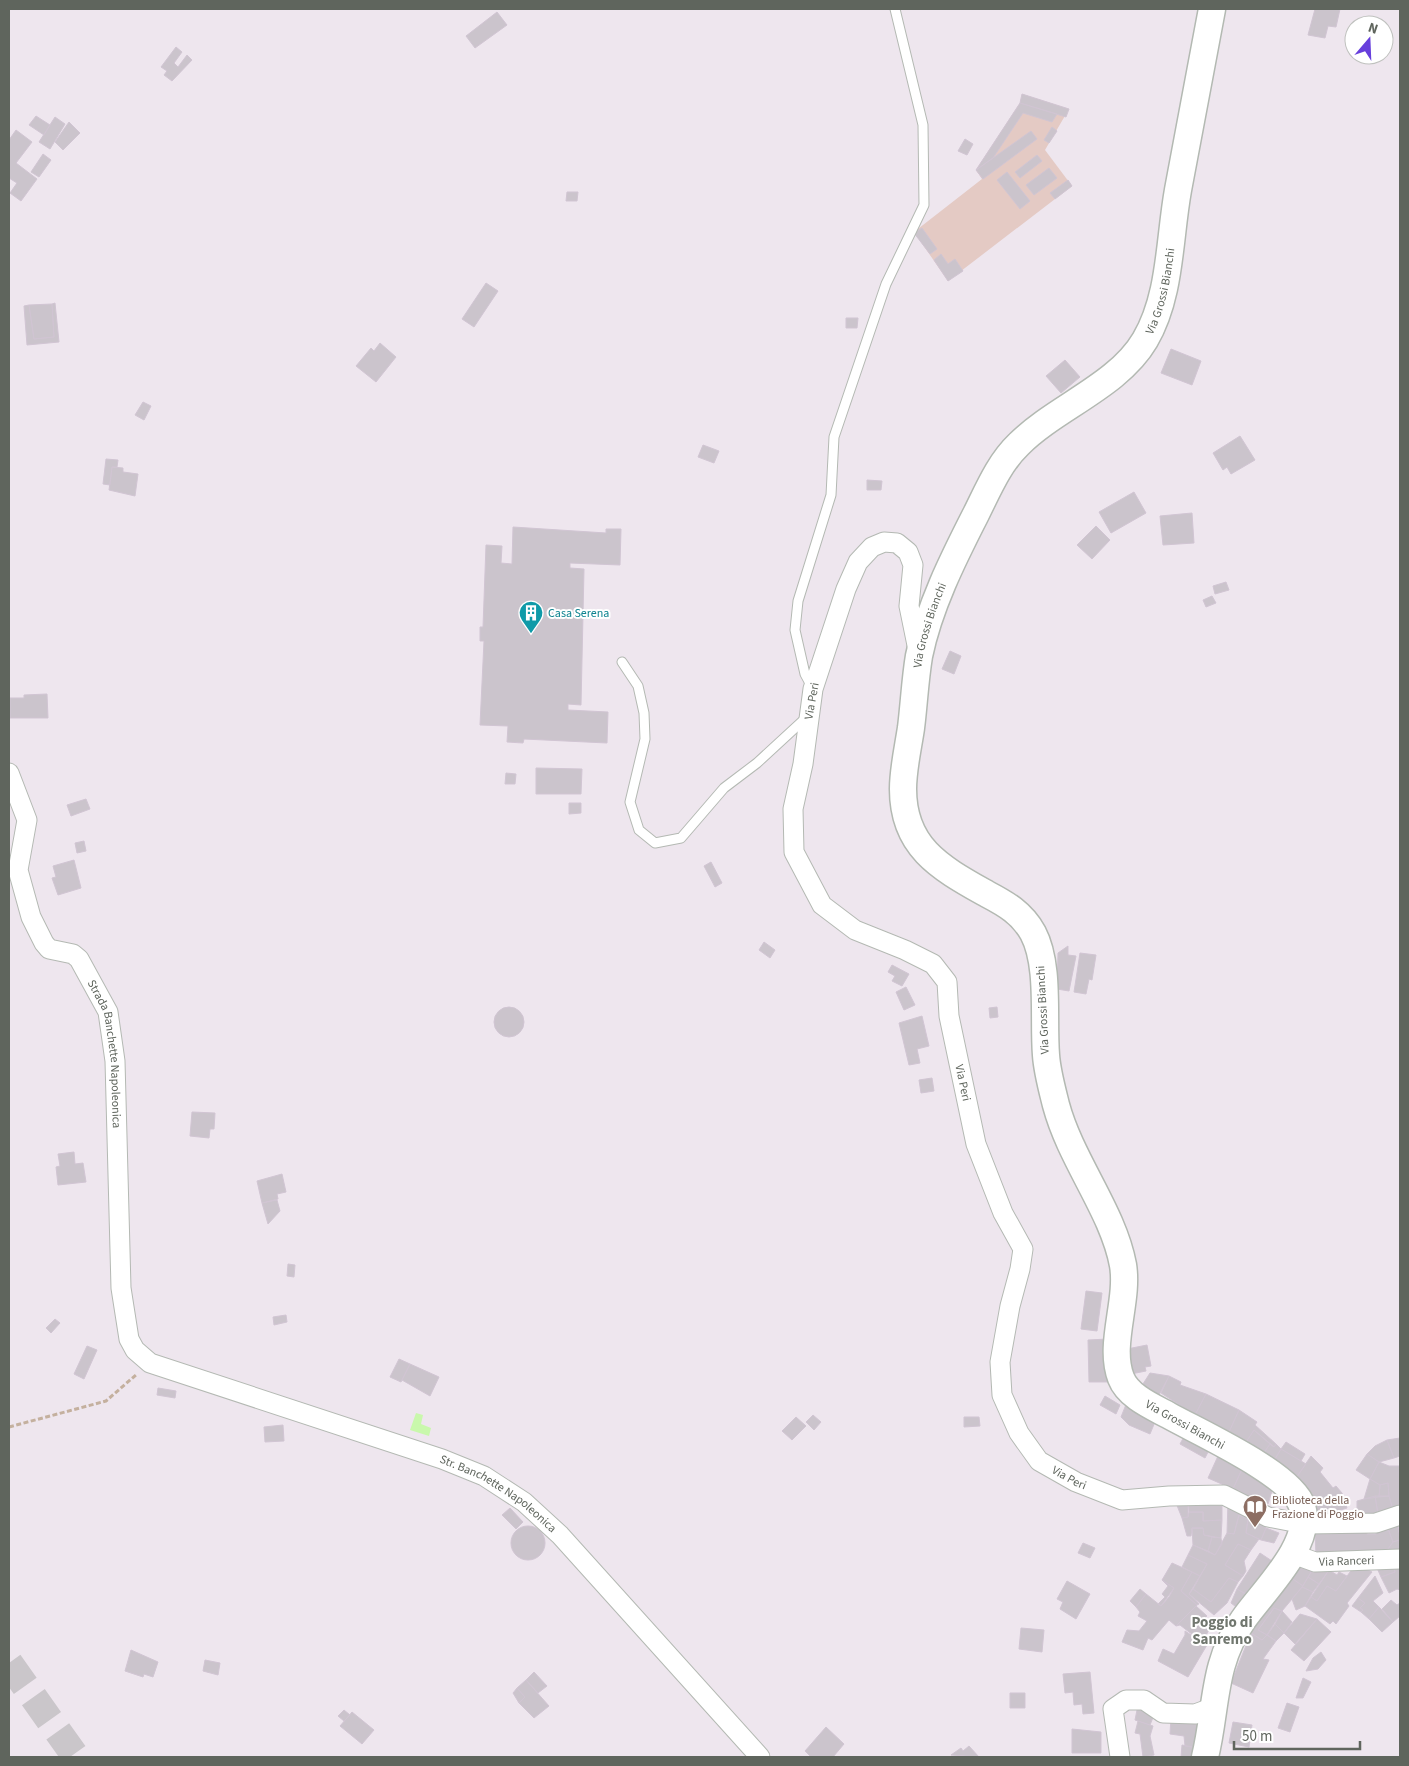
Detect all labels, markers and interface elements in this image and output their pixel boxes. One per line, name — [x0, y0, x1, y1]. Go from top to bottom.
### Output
north arrow — [1344, 15, 1394, 65]
text: N — [1365, 18, 1381, 40]
street label: Via Grossi Bianchi — [1141, 247, 1179, 337]
street label: Via Grossi Bianchi — [909, 580, 951, 669]
building icon: Casa Serena — [518, 600, 544, 634]
place label: Casa Serena — [548, 605, 609, 622]
street label: Via Peri — [800, 681, 824, 721]
street label: Via Grossi Bianchi — [1032, 965, 1054, 1055]
street label: Strada Banchette Napoleonica — [83, 977, 125, 1128]
street label: Via Peri — [951, 1063, 975, 1103]
street label: Via Grossi Bianchi — [1142, 1396, 1228, 1454]
street label: Str. Banchette Napoleonica — [437, 1451, 560, 1536]
street label: Via Peri — [1049, 1461, 1089, 1494]
place label: Biblioteca della Frazione di Poggio — [1272, 1492, 1364, 1523]
library icon: Biblioteca della Frazione di Poggio — [1242, 1494, 1268, 1528]
street label: Via Ranceri — [1319, 1551, 1375, 1570]
district label: Poggio di Sanremo — [1191, 1612, 1253, 1650]
scale bar — [1234, 1718, 1360, 1750]
text: 50 m — [1242, 1726, 1272, 1747]

